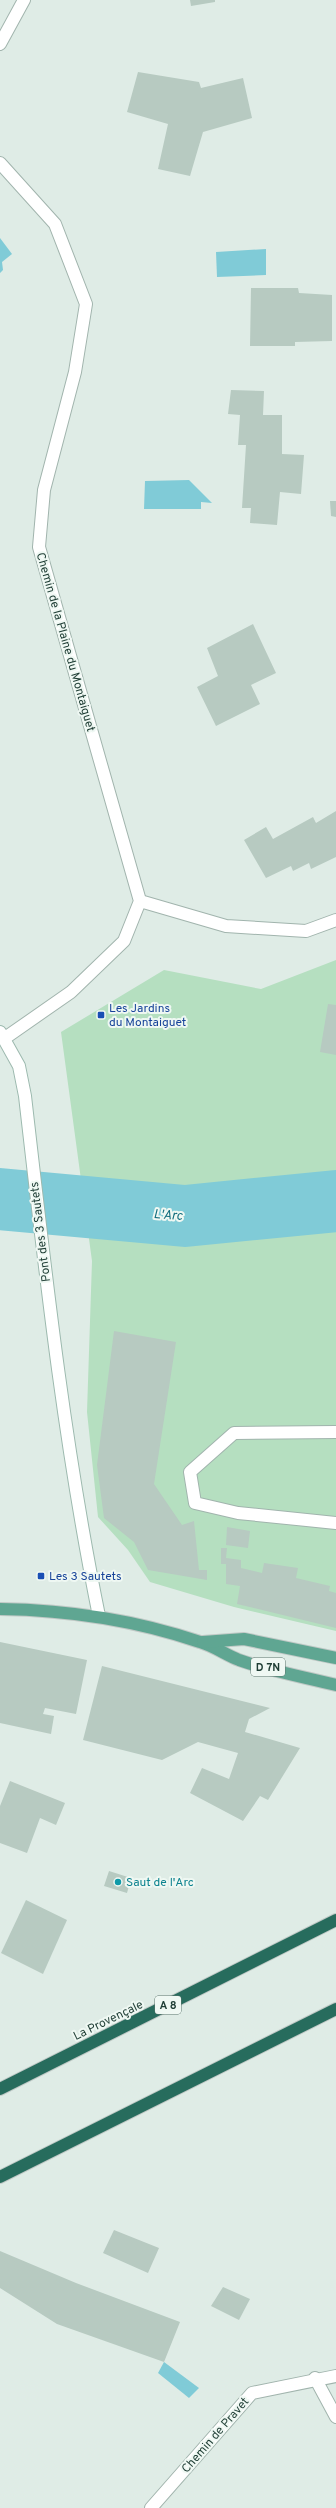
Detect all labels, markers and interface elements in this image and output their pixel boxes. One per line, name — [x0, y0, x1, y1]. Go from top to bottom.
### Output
street label: Chemin de la Plaine du Montaiguet — [32, 551, 98, 734]
place label: Les Jardins du Montaiguet — [109, 1001, 186, 1031]
marker: Les Jardins du Montaiguet — [96, 1010, 106, 1020]
street label: Pont des 3 Sautets — [27, 1181, 55, 1283]
water label: L'Arc — [153, 1207, 184, 1225]
place label: Les 3 Sautets — [49, 1569, 122, 1585]
marker: Les 3 Sautets — [36, 1571, 46, 1581]
road number: D 7N — [251, 1658, 285, 1676]
place label: Saut de l'Arc — [126, 1875, 194, 1891]
marker: Saut de l'Arc — [113, 1877, 123, 1887]
road number: A 8 — [155, 1996, 181, 2014]
street label: La Provençale — [71, 1997, 146, 2045]
street label: Chemin de Pravet — [178, 2394, 253, 2477]

